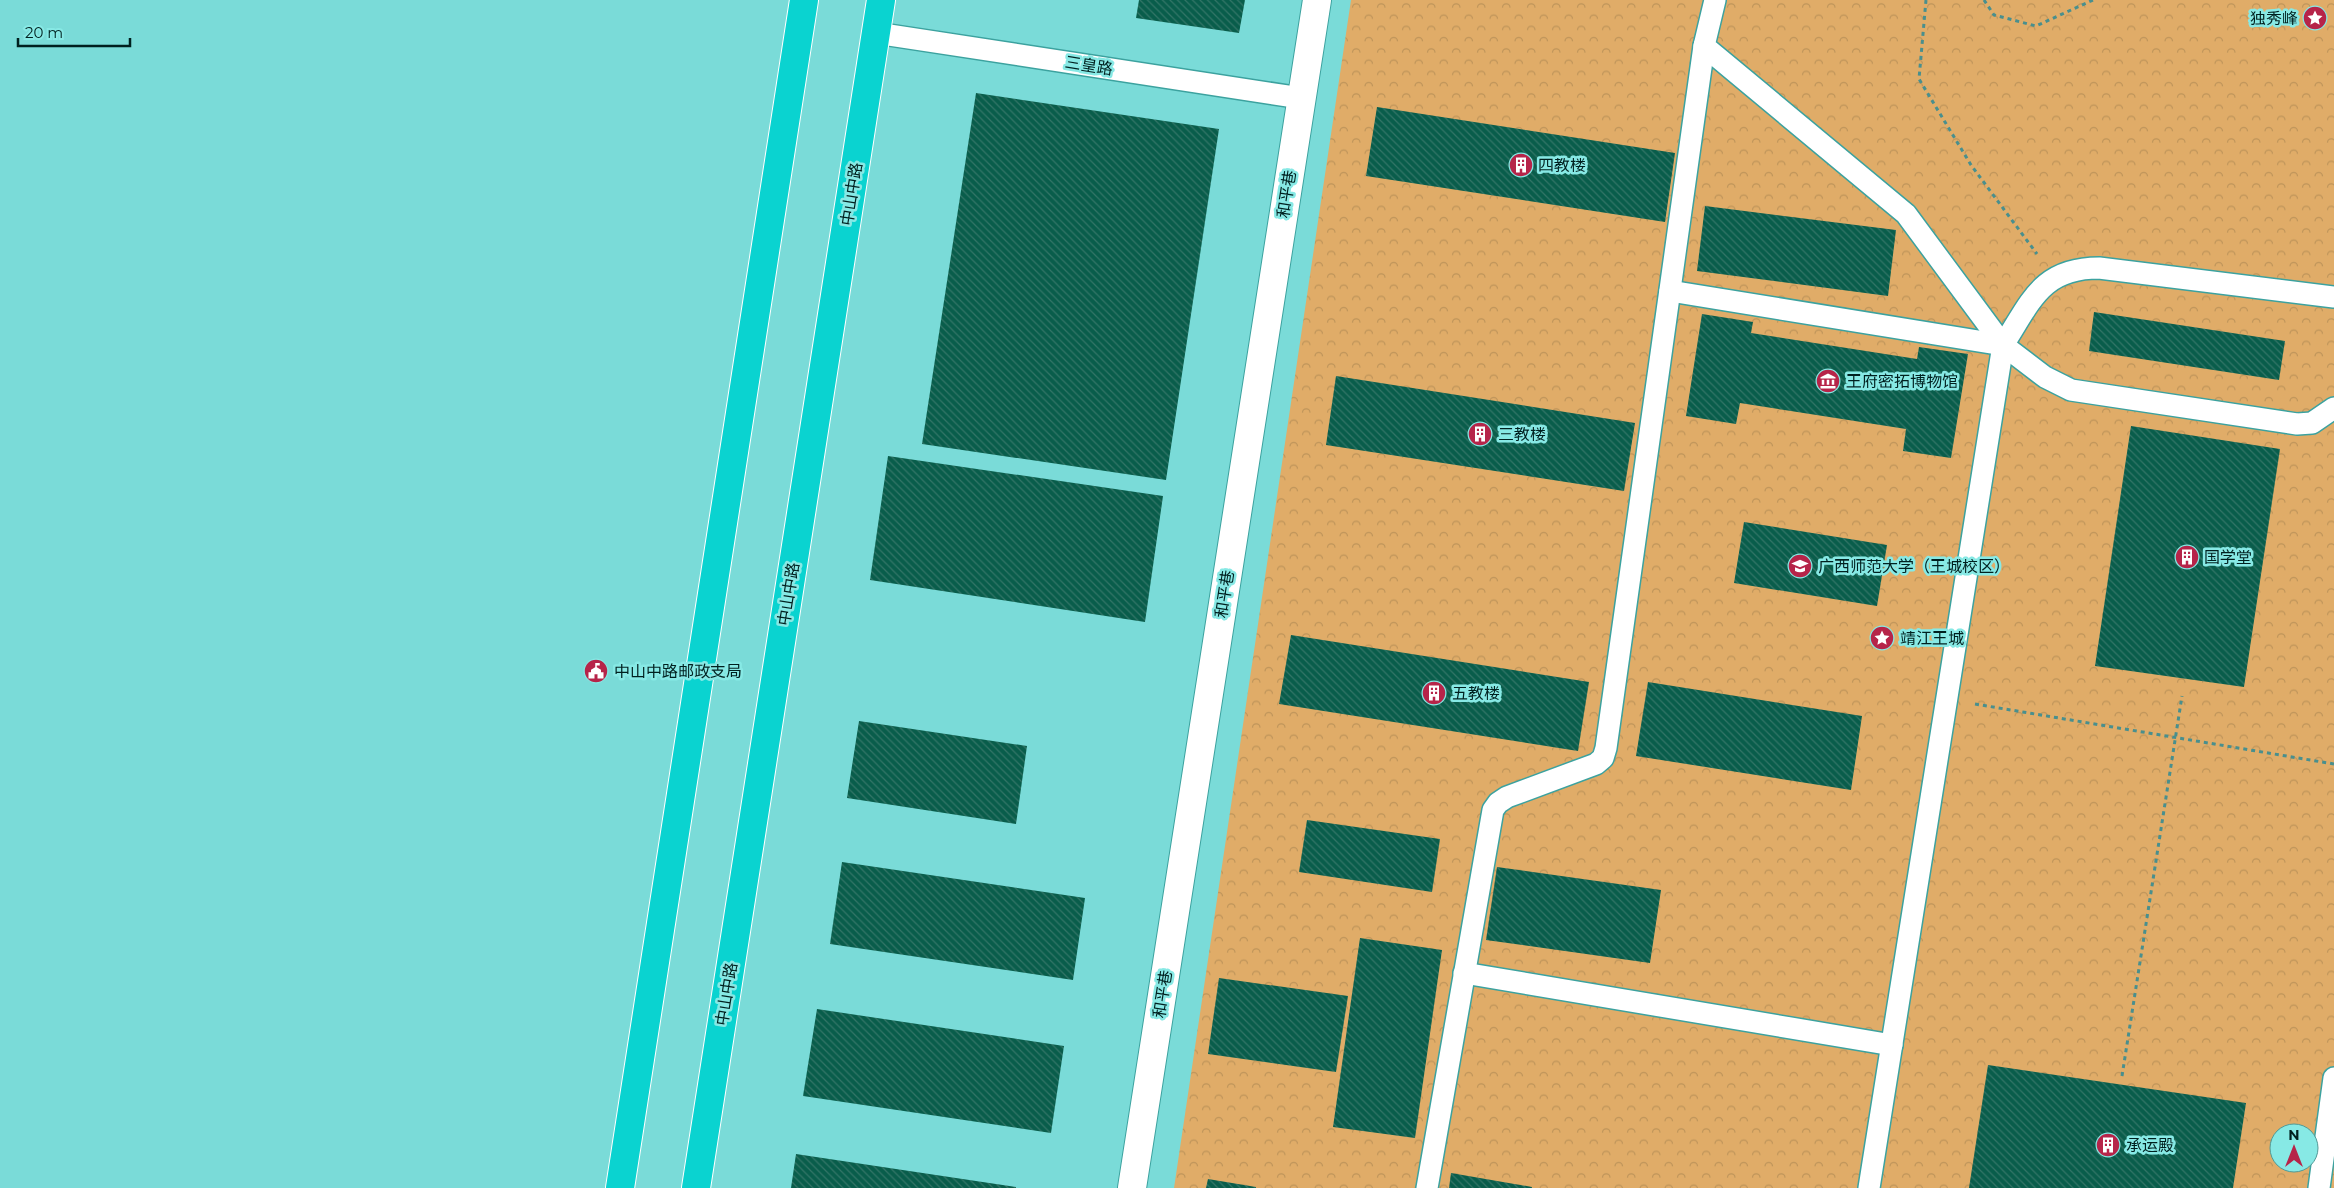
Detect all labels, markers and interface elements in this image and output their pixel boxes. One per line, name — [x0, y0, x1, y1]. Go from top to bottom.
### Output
place icon: 独秀峰 — [2302, 5, 2328, 31]
place label: 独秀峰 — [2250, 9, 2298, 28]
scale bar — [18, 15, 130, 47]
text: 20 m — [25, 23, 63, 42]
street label: 三皇路 — [1064, 52, 1114, 79]
building icon: 四教楼 — [1508, 152, 1534, 178]
place label: 四教楼 — [1538, 156, 1586, 175]
street label: 中山中路 — [837, 161, 866, 227]
street label: 和平巷 — [1273, 169, 1300, 219]
museum icon: 王府密拓博物馆 — [1815, 368, 1841, 394]
place label: 王府密拓博物馆 — [1846, 372, 1958, 391]
building icon: 三教楼 — [1467, 421, 1493, 447]
place label: 三教楼 — [1498, 425, 1546, 444]
building icon: 国学堂 — [2174, 544, 2200, 570]
place label: 国学堂 — [2204, 548, 2252, 567]
school or university icon: 广西师范大学（王城校区） — [1787, 553, 1813, 579]
place label: 广西师范大学（王城校区） — [1818, 557, 2010, 576]
street label: 中山中路 — [774, 561, 803, 627]
street label: 和平巷 — [1211, 569, 1238, 619]
place icon: 靖江王城 — [1869, 625, 1895, 651]
place label: 靖江王城 — [1900, 629, 1964, 648]
public building icon: 中山中路邮政支局 — [583, 658, 609, 684]
place label: 中山中路邮政支局 — [614, 662, 742, 681]
building icon: 五教楼 — [1421, 680, 1447, 706]
place label: 五教楼 — [1452, 684, 1500, 703]
street label: 中山中路 — [712, 961, 741, 1027]
street label: 和平巷 — [1149, 969, 1176, 1019]
north arrow — [2269, 1123, 2319, 1173]
text: N — [2288, 1126, 2300, 1144]
building icon: 承运殿 — [2095, 1132, 2121, 1158]
place label: 承运殿 — [2126, 1136, 2174, 1155]

